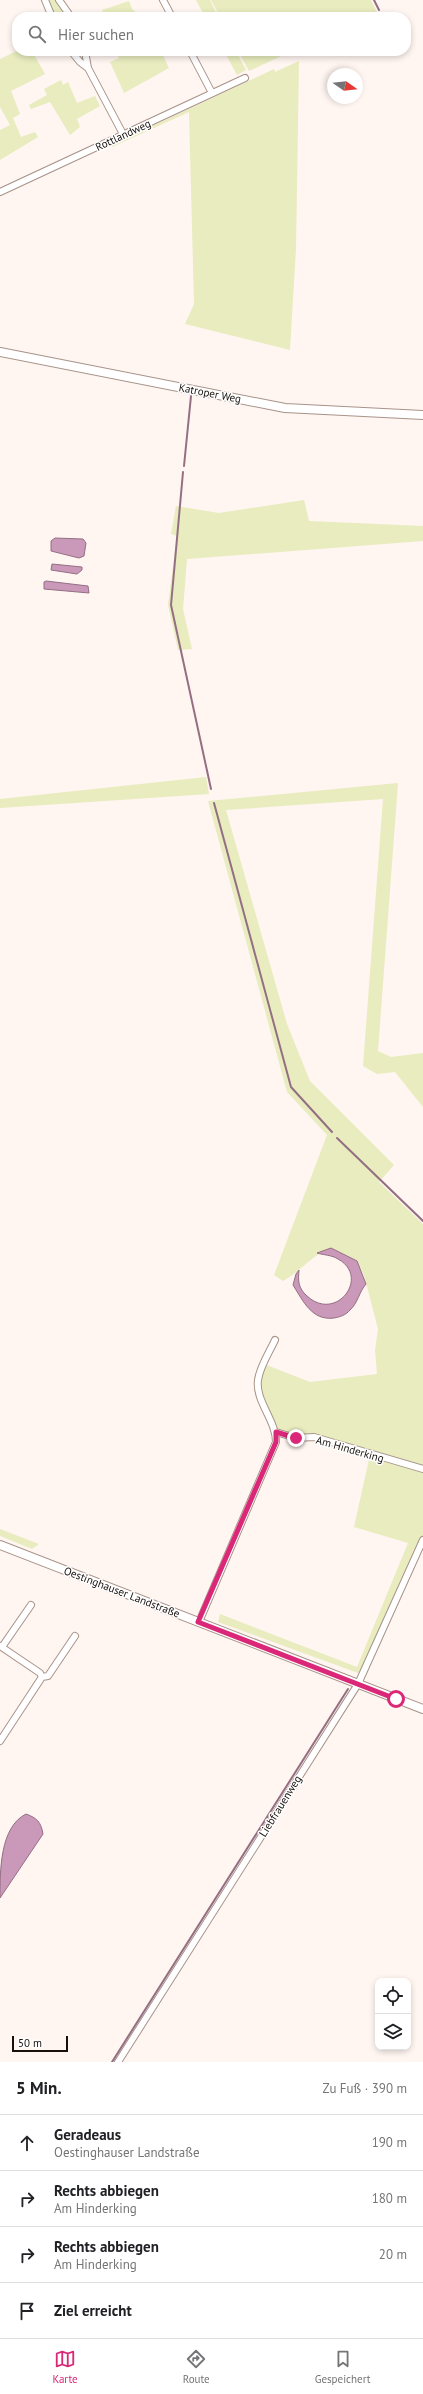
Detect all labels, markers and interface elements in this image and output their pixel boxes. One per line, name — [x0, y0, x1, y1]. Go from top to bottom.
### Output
search box — [12, 12, 411, 56]
icon: search — [26, 23, 48, 45]
text: Hier suchen — [58, 25, 134, 44]
north arrow — [327, 68, 363, 104]
street label: Rottlandweg — [93, 116, 153, 154]
street label: Katroper Weg — [178, 380, 242, 406]
route end — [287, 1429, 305, 1447]
street label: Am Hinderking — [314, 1433, 386, 1465]
street label: Oestinghauser Landstraße — [62, 1563, 182, 1621]
route start — [387, 1690, 405, 1708]
street label: Liebfrauenweg — [256, 1773, 304, 1839]
map controls — [375, 1978, 411, 2050]
button: locate — [375, 1978, 411, 2014]
button: layers — [375, 2014, 411, 2050]
scale bar — [12, 2034, 68, 2053]
text: 50 m — [18, 2036, 42, 2050]
text: 5 Min. — [16, 2077, 62, 2099]
text: Zu Fuß · 390 m — [323, 2080, 407, 2097]
text: Geradeaus — [54, 2125, 121, 2144]
icon: ahead — [16, 2132, 38, 2154]
text: 190 m — [372, 2134, 407, 2151]
text: Oestinghauser Landstraße — [54, 2144, 200, 2161]
text: Rechts abbiegen — [54, 2181, 159, 2200]
icon: right — [16, 2188, 38, 2210]
text: 180 m — [372, 2190, 407, 2207]
text: Am Hinderking — [54, 2200, 137, 2217]
text: Rechts abbiegen — [54, 2237, 159, 2256]
icon: right — [16, 2244, 38, 2266]
text: 20 m — [379, 2246, 407, 2263]
text: Am Hinderking — [54, 2256, 137, 2273]
icon: arrive — [16, 2300, 38, 2322]
text: Ziel erreicht — [54, 2301, 132, 2320]
tab: Karte — [53, 2348, 78, 2386]
tab: Route — [183, 2348, 210, 2386]
tab: Gespeichert — [315, 2348, 370, 2386]

